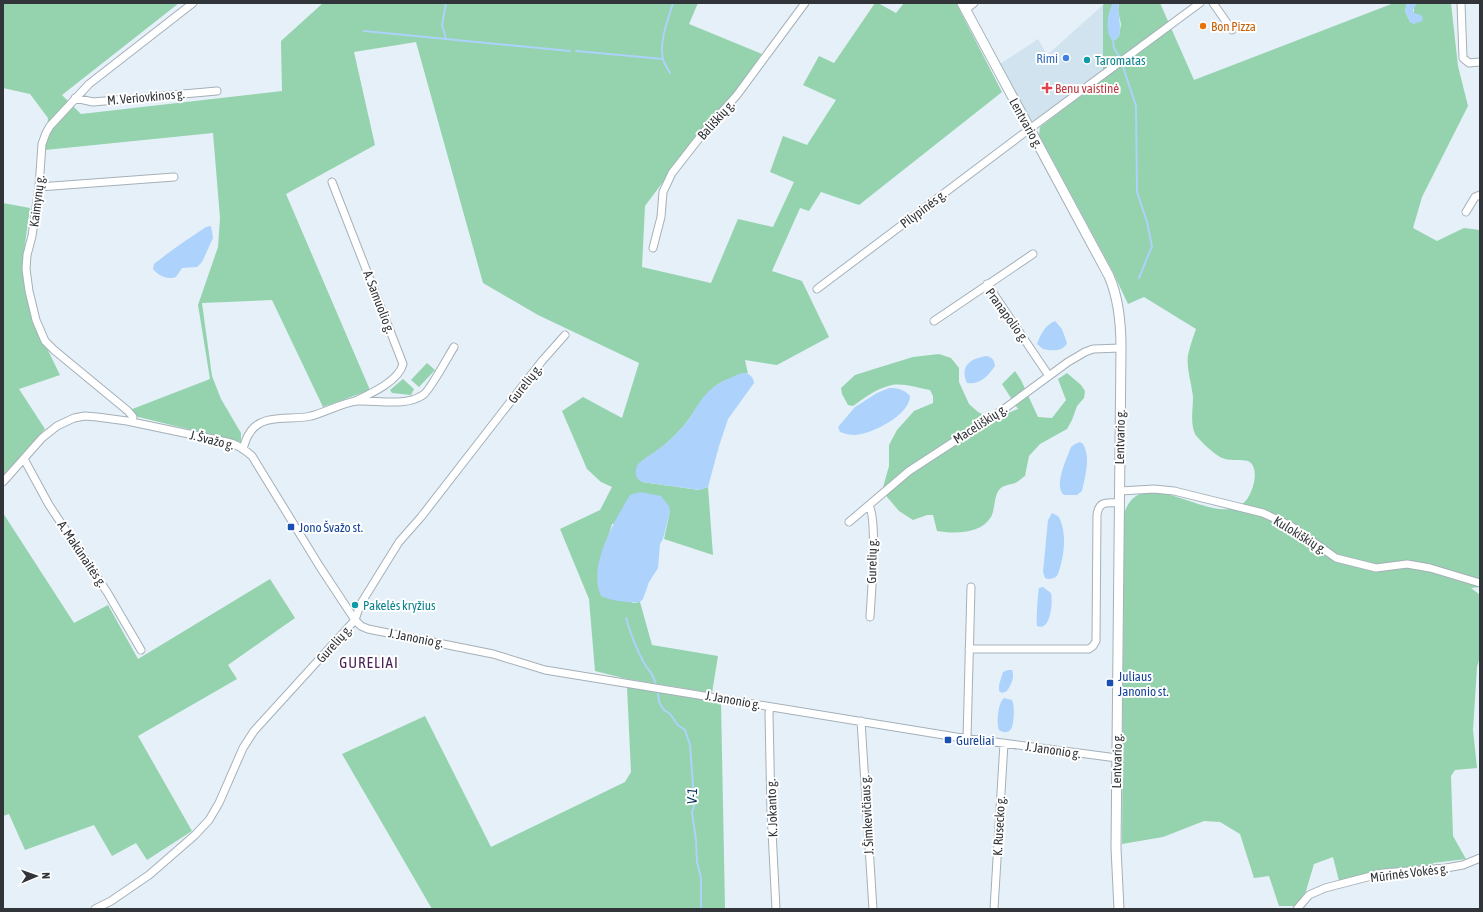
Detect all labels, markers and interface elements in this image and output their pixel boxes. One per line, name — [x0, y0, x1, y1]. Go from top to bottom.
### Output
place label: Bon Pizza — [1211, 19, 1256, 34]
marker: Bon Pizza — [1198, 21, 1208, 31]
place label: Rimi — [1036, 51, 1058, 66]
marker: Rimi — [1061, 53, 1071, 63]
place label: Taromatas — [1095, 53, 1146, 68]
marker: Taromatas — [1082, 55, 1092, 65]
place label: Benu vaistinė — [1055, 81, 1119, 96]
marker: Benu vaistinė — [1042, 83, 1052, 93]
street label: M. Veriovkinos g. — [107, 86, 185, 108]
street label: Lentvario g. — [1006, 95, 1046, 151]
street label: Bališkių g. — [695, 97, 737, 143]
street label: Kaimynų g. — [26, 174, 48, 228]
street label: Pilypinės g. — [897, 187, 949, 231]
street label: A. Samuolio g. — [360, 269, 398, 335]
street label: Pranapolio g. — [982, 285, 1032, 345]
street label: Gurelių g. — [505, 362, 545, 406]
street label: Maceliškių g. — [950, 401, 1010, 447]
street label: Lentvario g. — [1112, 409, 1128, 465]
street label: J. Švažo g. — [188, 427, 236, 453]
street label: Kulokiškių g. — [1271, 513, 1329, 557]
street label: A. Makūnaitės g. — [54, 518, 110, 590]
place label: Jono Švažo st. — [299, 520, 363, 535]
marker: Jono Švažo st. — [286, 522, 296, 532]
street label: Gurelių g. — [864, 538, 880, 584]
place label: Pakelės kryžius — [363, 598, 436, 613]
marker: Pakelės kryžius — [350, 600, 360, 610]
street label: Gurelių g. — [313, 622, 355, 666]
street label: J. Janonio g. — [387, 625, 445, 651]
district label: GURELIAI — [339, 654, 399, 671]
place label: Juliaus Janonio st. — [1118, 669, 1168, 699]
marker: Juliaus Janonio st. — [1105, 678, 1115, 688]
street label: J. Janonio g. — [704, 688, 762, 712]
place label: Gureliai — [956, 733, 994, 748]
street label: Lentvario g. — [1109, 733, 1125, 789]
marker: Gureliai — [943, 735, 953, 745]
street label: J. Janonio g. — [1024, 739, 1082, 761]
street label: J. Šimkevičiaus g. — [857, 775, 877, 855]
street label: K. Jokanto g. — [763, 779, 781, 837]
water label: V-1 — [684, 788, 700, 804]
street label: K. Rusecko g. — [990, 796, 1008, 856]
north arrow — [16, 856, 56, 896]
street label: Mūrinės Vokės g. — [1369, 861, 1449, 885]
text: N — [40, 872, 52, 879]

